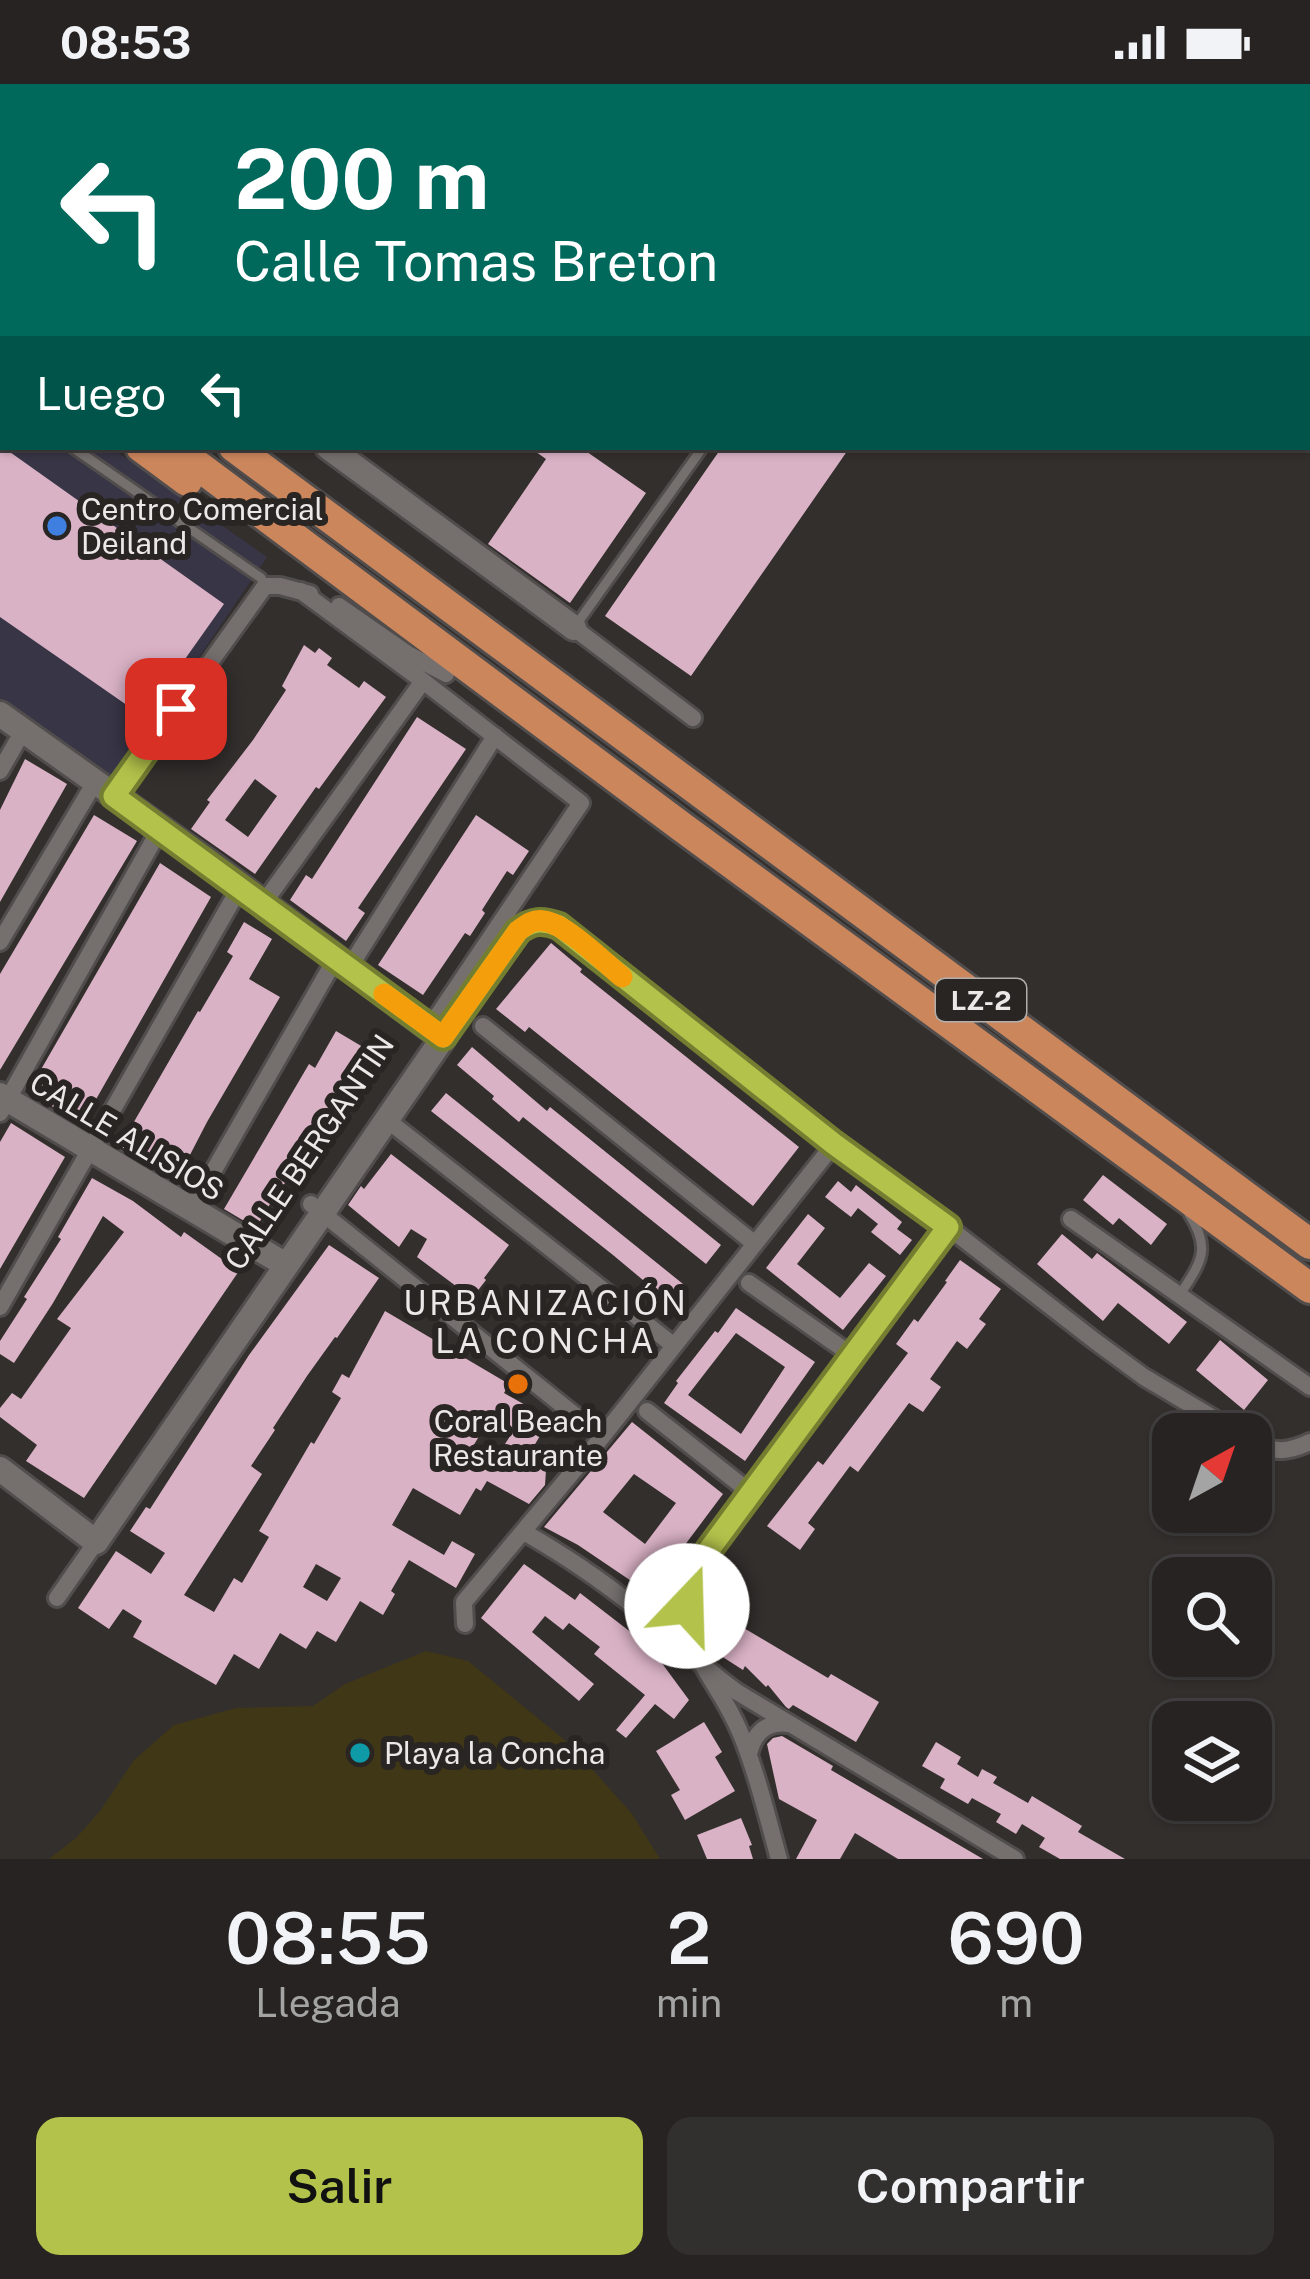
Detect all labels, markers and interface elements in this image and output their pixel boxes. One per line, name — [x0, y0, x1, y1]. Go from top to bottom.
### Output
text: 08:53 — [60, 16, 192, 69]
text: 200 m — [234, 129, 490, 228]
icon: left — [36, 132, 192, 288]
text: Calle Tomas Breton — [234, 230, 718, 293]
icon: left — [190, 360, 256, 426]
text: Luego — [36, 367, 166, 420]
place label: Centro Comercial Deiland — [81, 491, 324, 561]
marker: Centro Comercial Deiland — [44, 513, 70, 539]
pin — [125, 658, 227, 760]
icon: arrive — [143, 676, 209, 742]
road number: LZ-2 — [936, 979, 1026, 1021]
street label: CALLE BERGANTIN — [217, 1027, 401, 1277]
street label: CALLE ALISIOS — [24, 1064, 230, 1208]
district label: URBANIZACIÓN LA CONCHA — [403, 1283, 689, 1360]
marker: Coral Beach Restaurante — [505, 1371, 531, 1397]
place label: Coral Beach Restaurante — [433, 1403, 603, 1473]
north arrow — [1152, 1413, 1272, 1533]
map controls — [1152, 1413, 1272, 1821]
position arrow — [624, 1543, 750, 1669]
button: search — [1152, 1557, 1272, 1677]
button: layers — [1152, 1701, 1272, 1821]
place label: Playa la Concha — [384, 1735, 605, 1771]
marker: Playa la Concha — [347, 1740, 373, 1766]
text: 08:55 — [225, 1896, 431, 1980]
text: 2 — [667, 1896, 711, 1980]
text: 690 — [947, 1896, 1085, 1980]
text: Llegada — [255, 1980, 401, 2026]
text: min — [656, 1980, 722, 2026]
text: m — [999, 1980, 1033, 2026]
button: Salir — [36, 2117, 643, 2255]
button: Compartir — [667, 2117, 1274, 2255]

